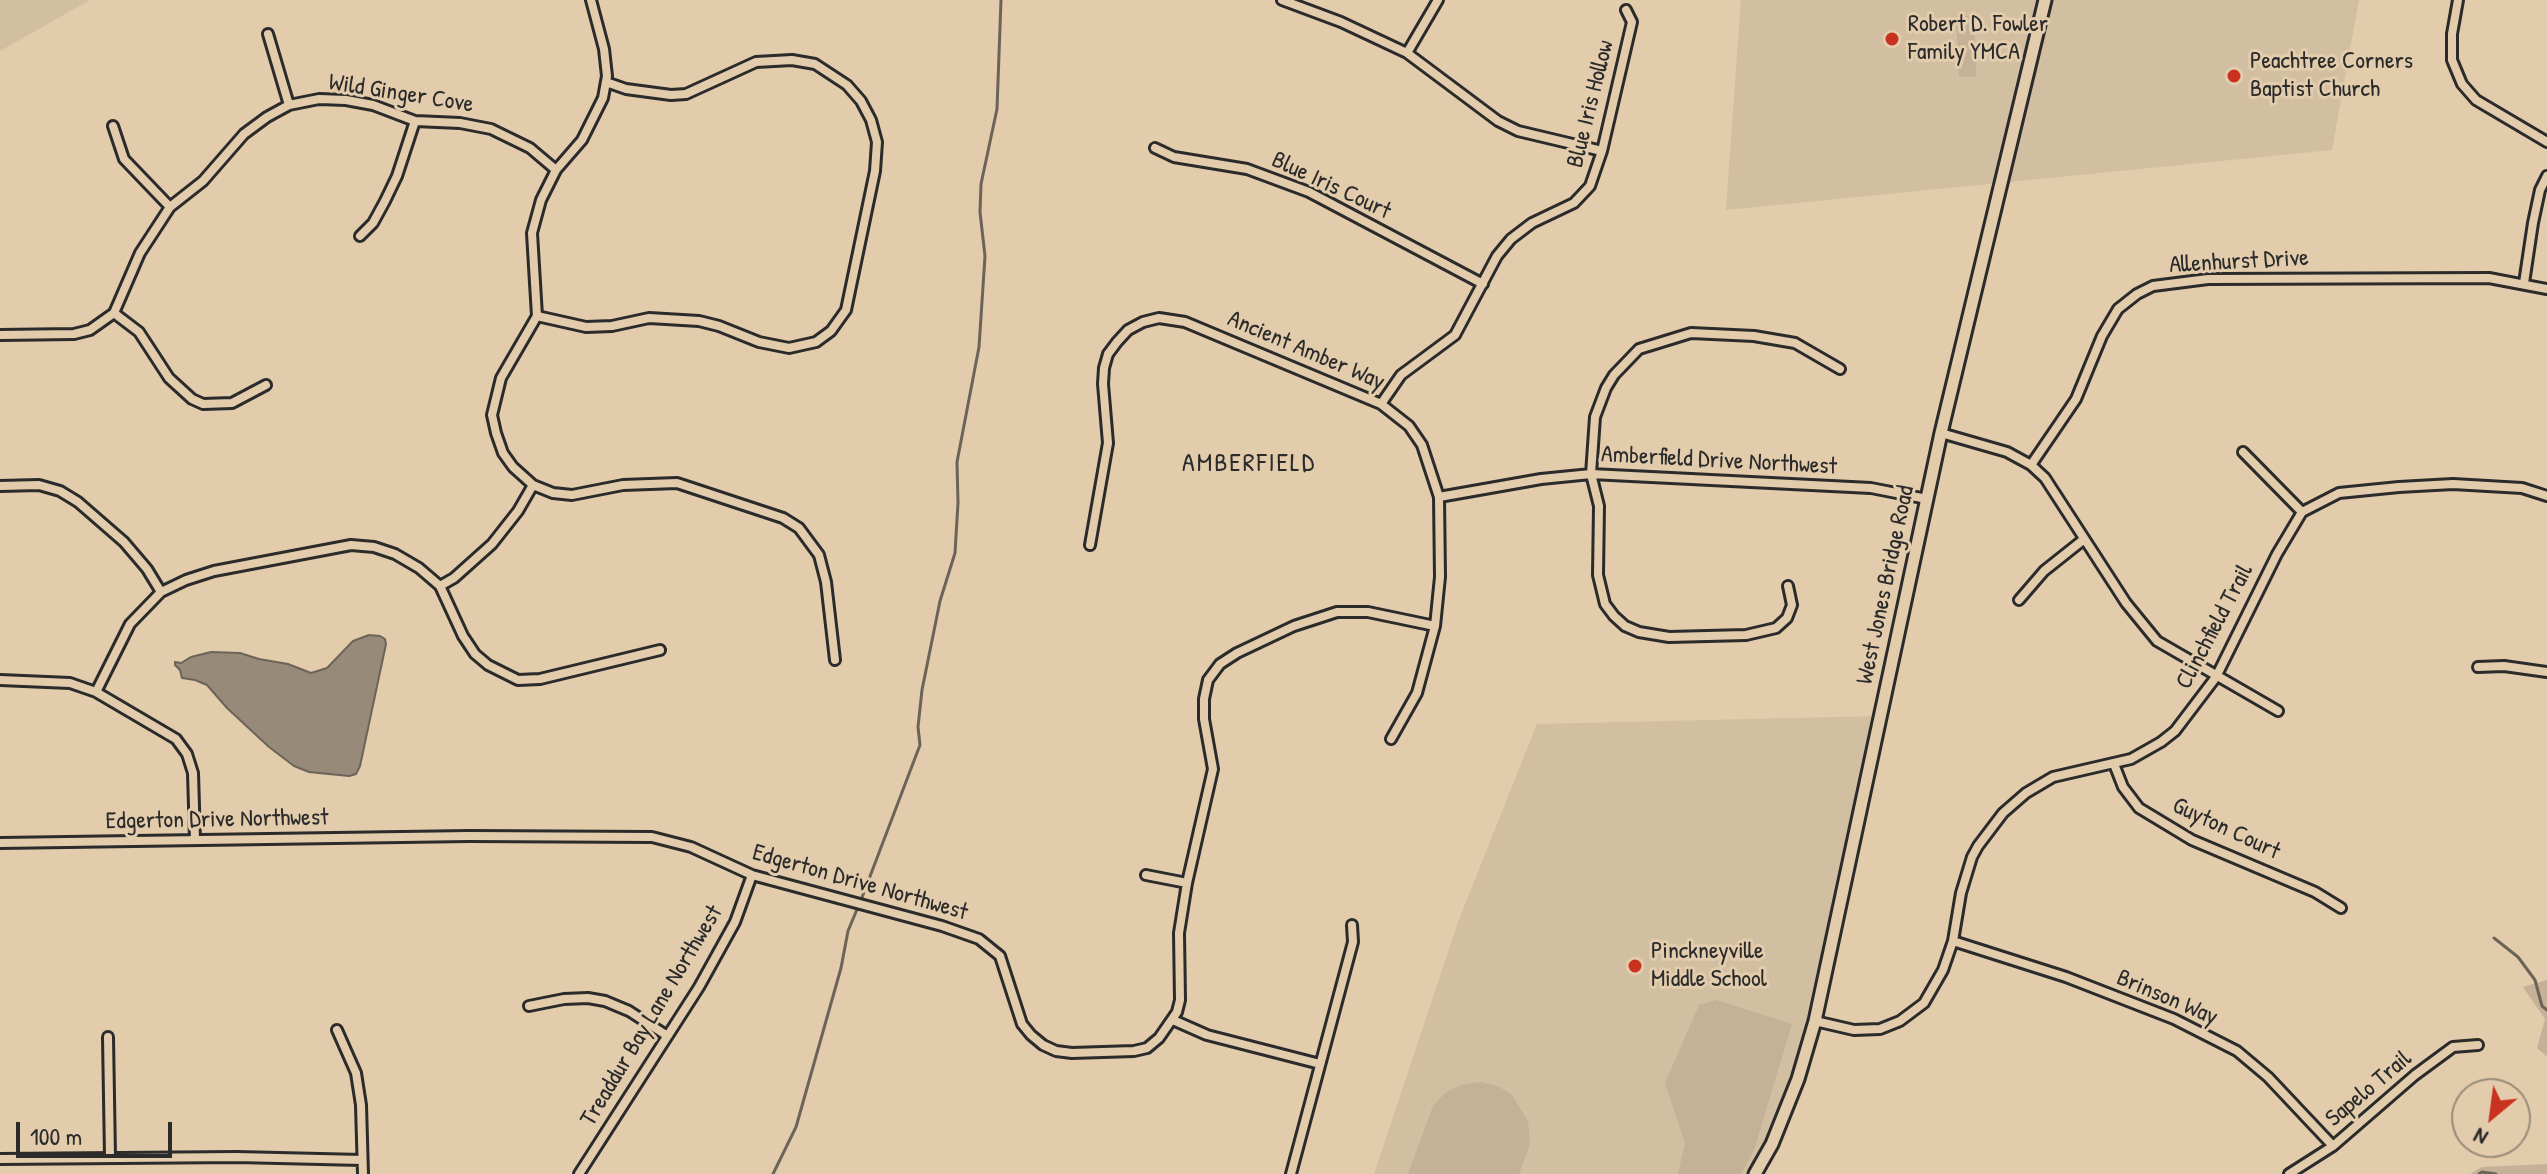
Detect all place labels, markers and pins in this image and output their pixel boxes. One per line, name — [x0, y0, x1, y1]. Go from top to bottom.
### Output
place label: Robert D. Fowler Family YMCA — [1908, 11, 2048, 67]
marker: Robert D. Fowler Family YMCA — [1883, 30, 1901, 48]
place label: Peachtree Corners Baptist Church — [2250, 48, 2413, 104]
marker: Peachtree Corners Baptist Church — [2225, 67, 2243, 85]
place label: Pinckneyville Middle School — [1651, 938, 1767, 994]
marker: Pinckneyville Middle School — [1626, 957, 1644, 975]

